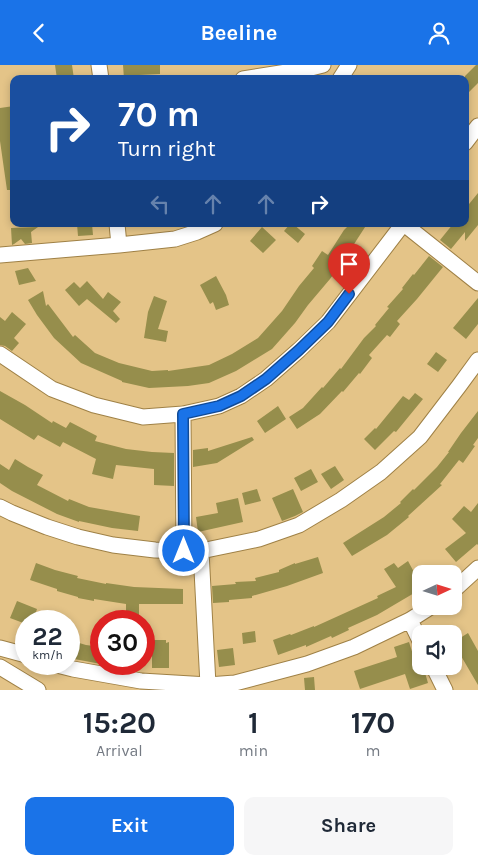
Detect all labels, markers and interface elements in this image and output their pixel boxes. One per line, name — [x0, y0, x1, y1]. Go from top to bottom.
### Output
icon: back — [25, 19, 53, 47]
icon: person — [425, 19, 453, 47]
text: Beeline — [201, 20, 277, 46]
text: 70 m — [118, 94, 200, 135]
icon: right — [35, 95, 100, 160]
text: Turn right — [118, 136, 216, 162]
icon: left — [146, 190, 174, 218]
icon: ahead — [199, 190, 227, 218]
icon: ahead — [252, 190, 280, 218]
icon: right — [305, 190, 333, 218]
pin — [328, 243, 370, 294]
icon: arrive — [335, 250, 363, 278]
position arrow — [157, 524, 209, 576]
north arrow — [412, 565, 462, 615]
map controls — [412, 565, 462, 675]
speed limit sign: 30 — [90, 610, 155, 675]
text: 22 — [32, 622, 63, 651]
button: sound — [412, 625, 462, 675]
text: km/h — [32, 648, 63, 662]
text: 15:20 — [83, 705, 156, 741]
text: 1 — [248, 705, 259, 741]
text: 170 — [351, 705, 395, 741]
text: Arrival — [96, 741, 143, 760]
text: min — [239, 741, 268, 760]
text: m — [366, 741, 380, 760]
button: Exit — [25, 797, 234, 855]
button: Share — [244, 797, 453, 855]

